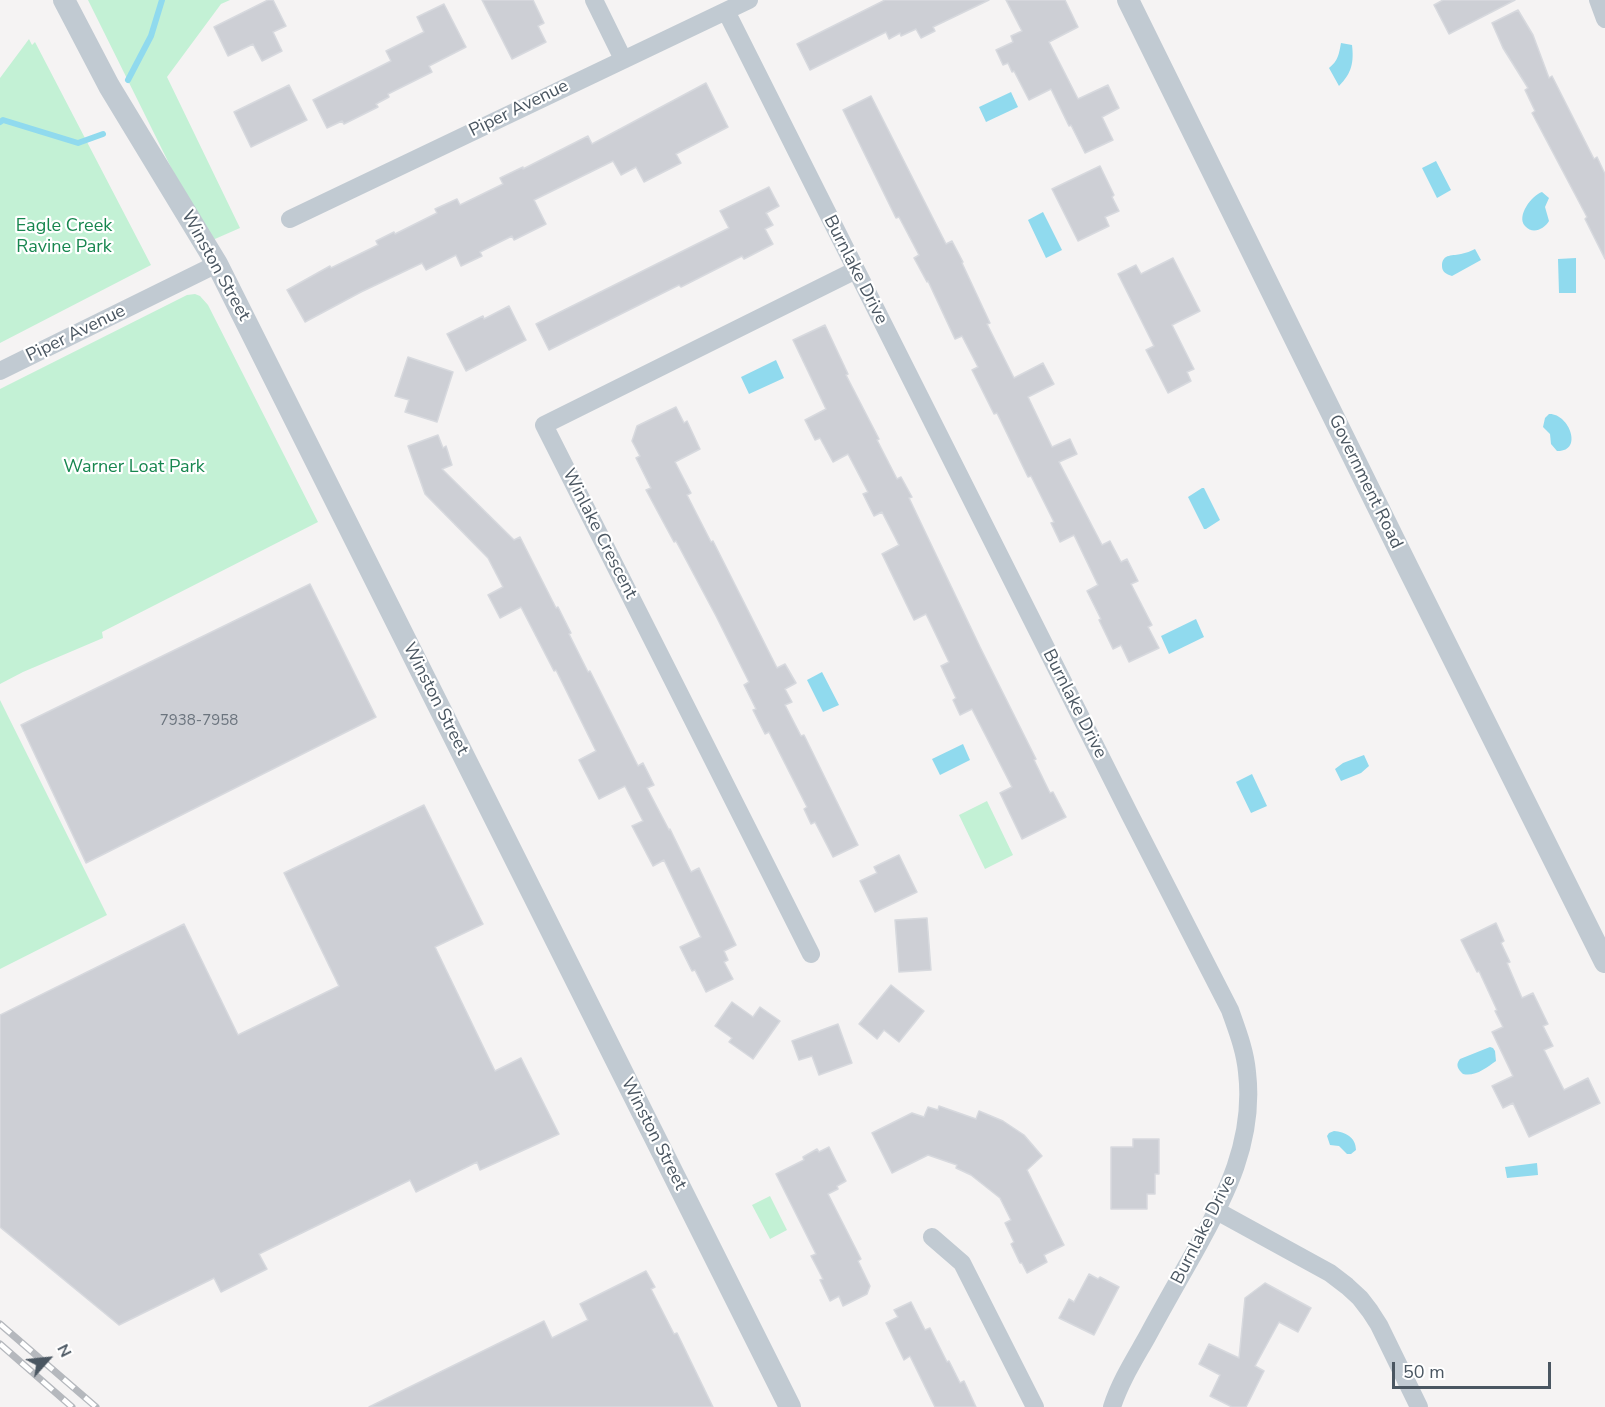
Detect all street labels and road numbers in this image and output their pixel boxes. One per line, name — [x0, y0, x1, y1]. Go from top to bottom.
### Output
street label: Piper Avenue — [466, 76, 572, 142]
street label: Winston Street — [176, 207, 254, 325]
street label: Burnlake Drive — [818, 212, 892, 328]
street label: Piper Avenue — [23, 301, 129, 367]
street label: Government Road — [1323, 412, 1407, 552]
street label: Winlake Crescent — [557, 465, 641, 603]
street label: Winston Street — [397, 639, 473, 759]
street label: Burnlake Drive — [1037, 646, 1111, 762]
street label: Winston Street — [615, 1074, 691, 1194]
street label: Burnlake Drive — [1167, 1172, 1241, 1288]

